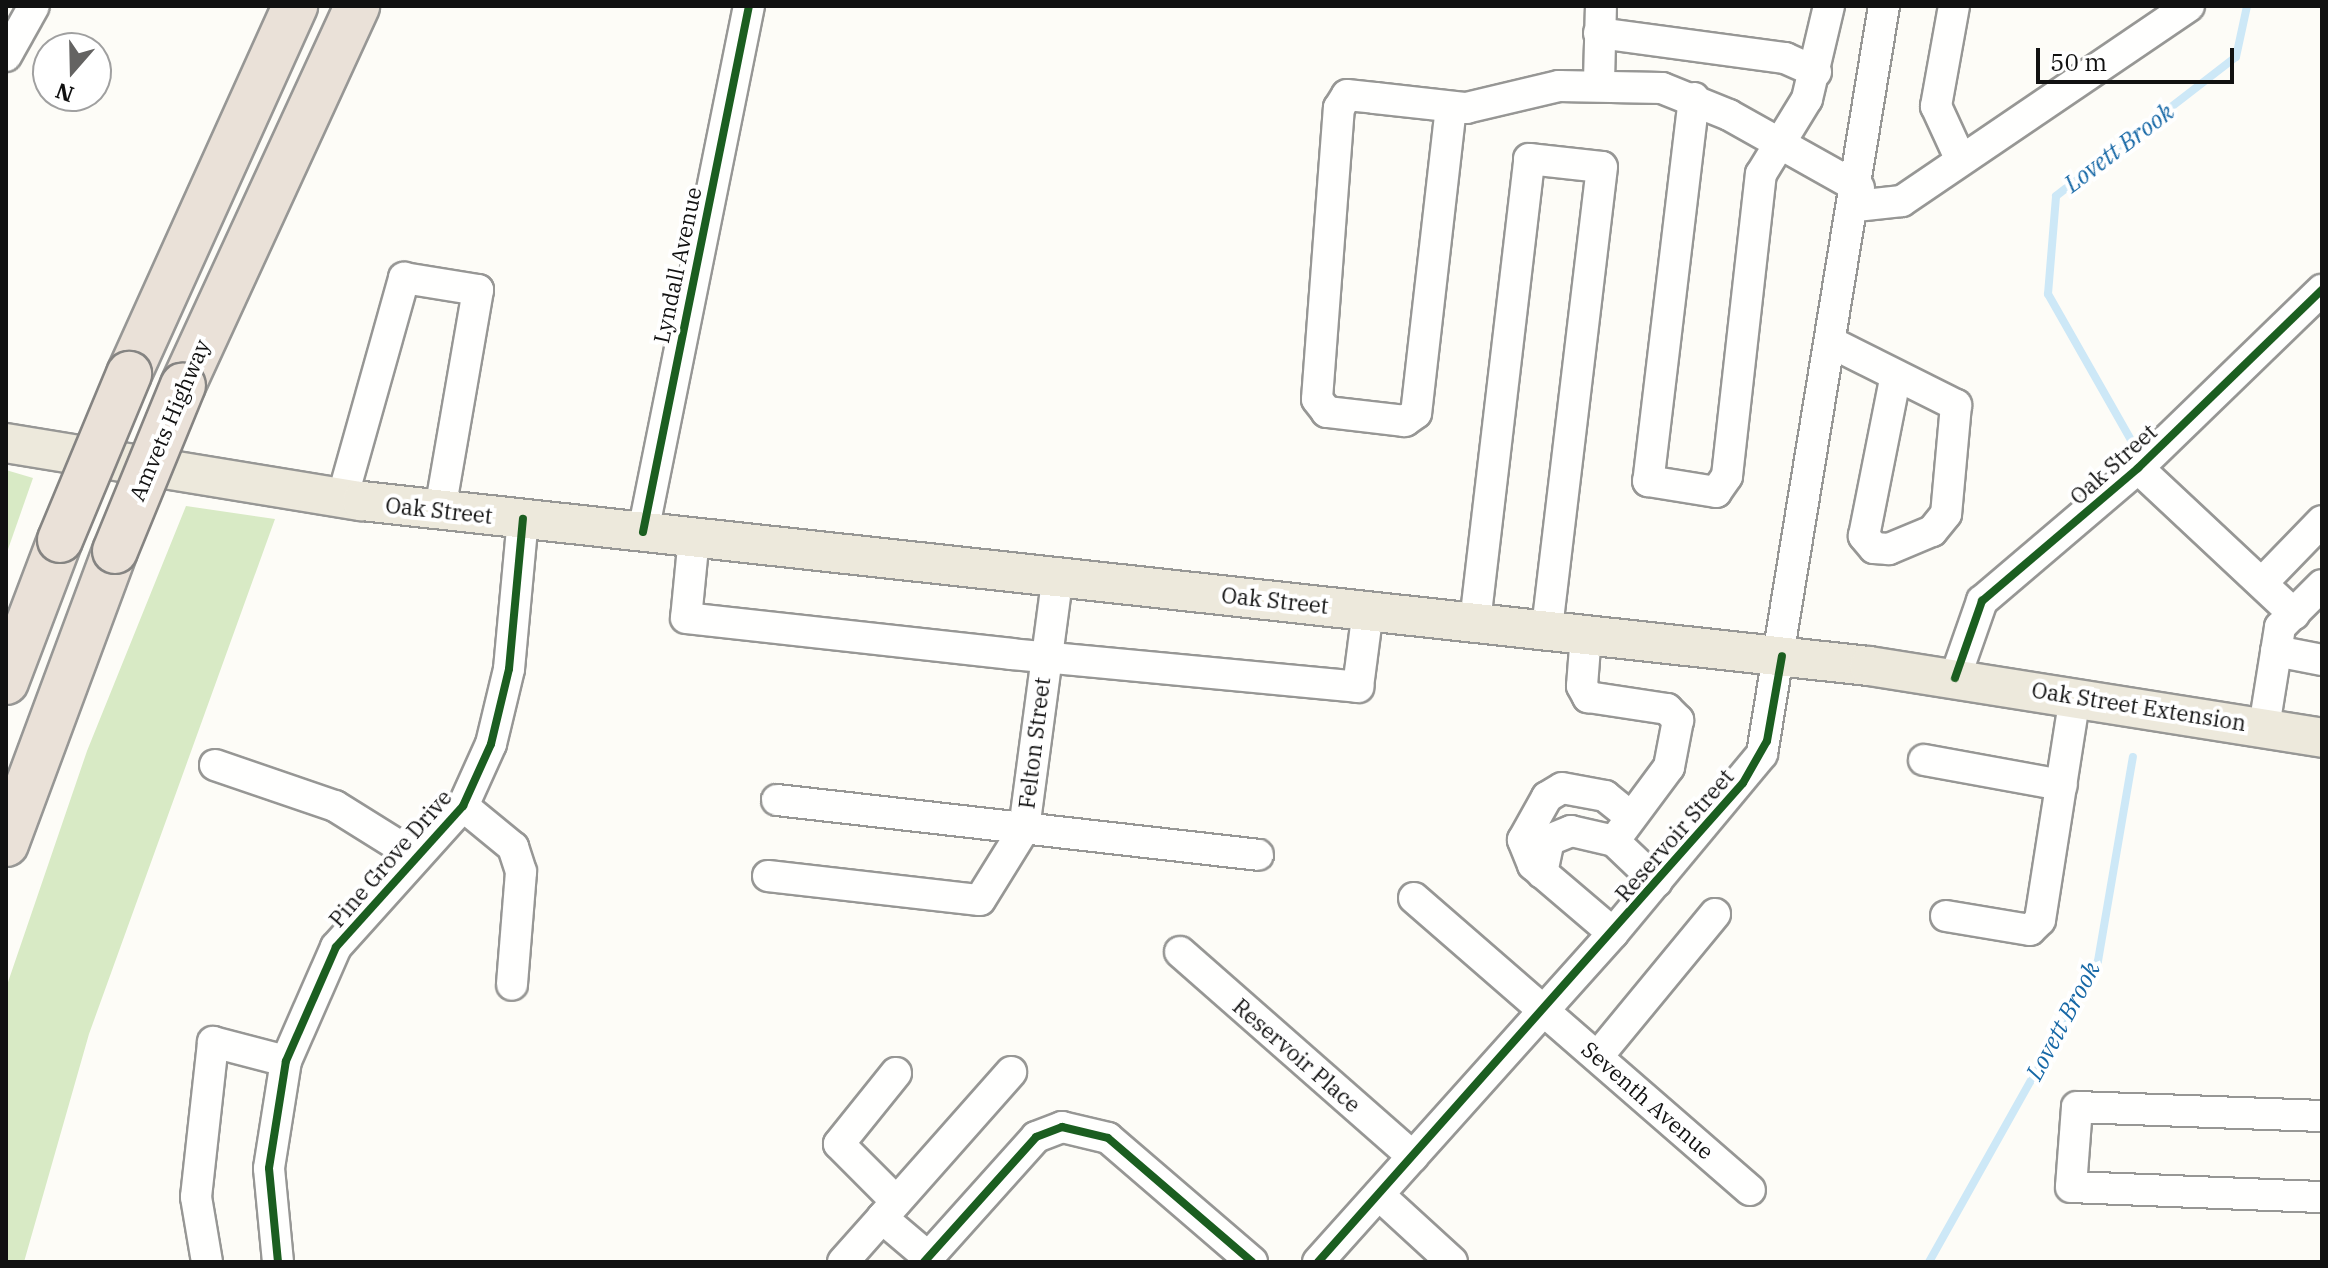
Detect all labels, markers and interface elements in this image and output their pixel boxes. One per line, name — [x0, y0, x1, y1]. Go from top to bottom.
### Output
north arrow — [32, 32, 112, 112]
scale bar — [2040, 32, 2238, 82]
text: 50 m — [2050, 46, 2107, 78]
text: N — [51, 77, 77, 110]
water label: Lovett Brook — [2059, 97, 2179, 199]
street label: Lyndall Avenue — [648, 184, 706, 346]
street label: Amvets Highway — [123, 335, 215, 505]
street label: Oak Street — [2064, 418, 2162, 510]
street label: Oak Street — [384, 491, 494, 529]
street label: Oak Street — [1220, 581, 1330, 619]
street label: Felton Street — [1013, 676, 1055, 810]
street label: Oak Street Extension — [2030, 676, 2248, 736]
street label: Reservoir Street — [1609, 763, 1739, 907]
street label: Pine Grove Drive — [323, 784, 457, 932]
water label: Lovett Brook — [2020, 957, 2106, 1085]
street label: Reservoir Place — [1228, 992, 1366, 1118]
street label: Seventh Avenue — [1577, 1036, 1719, 1164]

